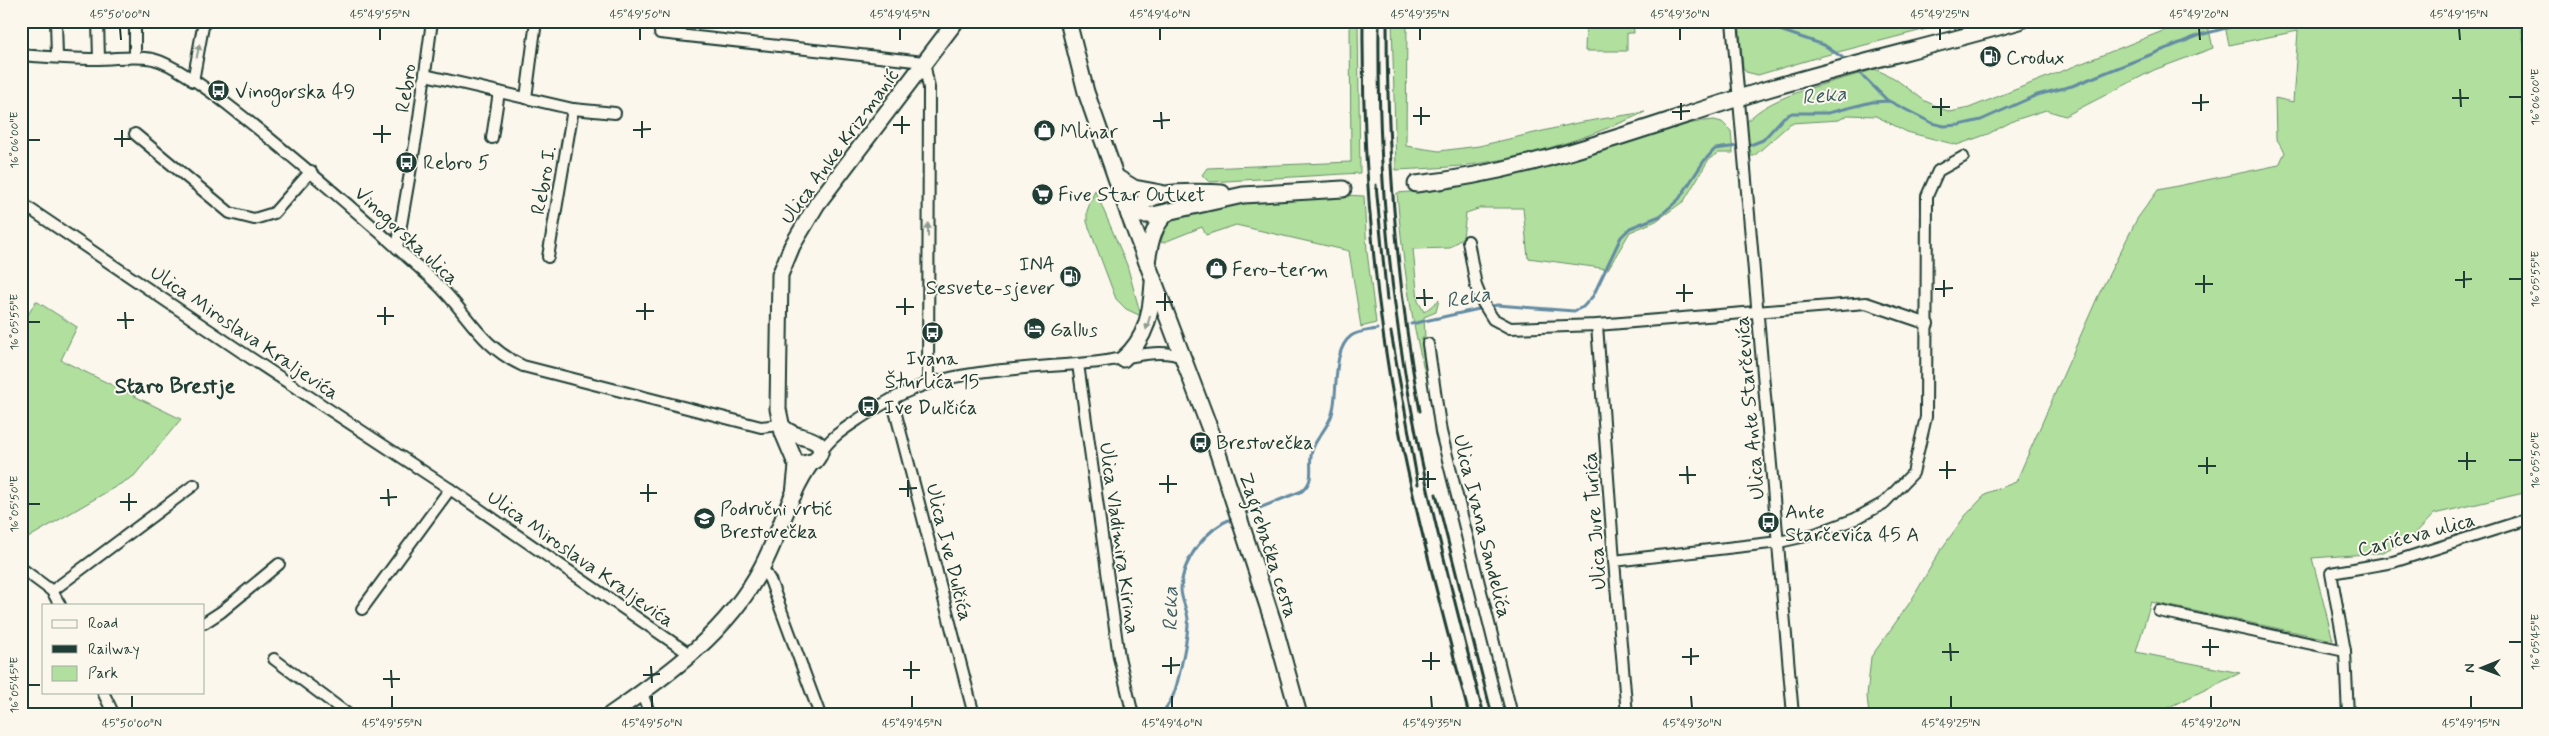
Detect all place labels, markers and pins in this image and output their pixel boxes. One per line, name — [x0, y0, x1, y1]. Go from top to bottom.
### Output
fuel station icon: Crodux — [1978, 45, 2002, 69]
place label: Crodux — [2006, 45, 2065, 72]
bus stop icon: Vinogorska 49 — [207, 79, 231, 103]
place label: Vinogorska 49 — [235, 79, 355, 107]
shop icon: Mlinar — [1032, 119, 1056, 143]
place label: Mlinar — [1060, 119, 1119, 146]
bus stop icon: Rebro 5 — [395, 150, 419, 174]
place label: Rebro 5 — [423, 150, 490, 177]
supermarket icon: Five Star Outket — [1030, 182, 1054, 206]
place label: Five Star Outket — [1058, 182, 1205, 209]
place label: INA Sesvete-sjever — [926, 252, 1055, 302]
shop icon: Fero-term — [1204, 257, 1228, 281]
place label: Fero-term — [1232, 257, 1328, 284]
fuel station icon: INA Sesvete-sjever — [1059, 264, 1083, 288]
hotel icon: Gallus — [1022, 317, 1046, 341]
place label: Gallus — [1050, 317, 1098, 344]
bus stop icon: Ivana Šturlića 15 — [920, 320, 944, 344]
place label: Ivana Šturlića 15 — [885, 346, 979, 396]
bus stop icon: Ive Dulčića — [856, 395, 880, 419]
place label: Ive Dulčića — [884, 395, 977, 422]
bus stop icon: Brestovečka — [1188, 430, 1212, 454]
place label: Brestovečka — [1216, 430, 1314, 457]
place label: Područni vrtić Brestovečka — [720, 496, 832, 546]
place label: Ante Starčevića 45 A — [1785, 499, 1919, 549]
school or university icon: Područni vrtić Brestovečka — [692, 507, 716, 531]
bus stop icon: Ante Starčevića 45 A — [1757, 510, 1781, 534]

